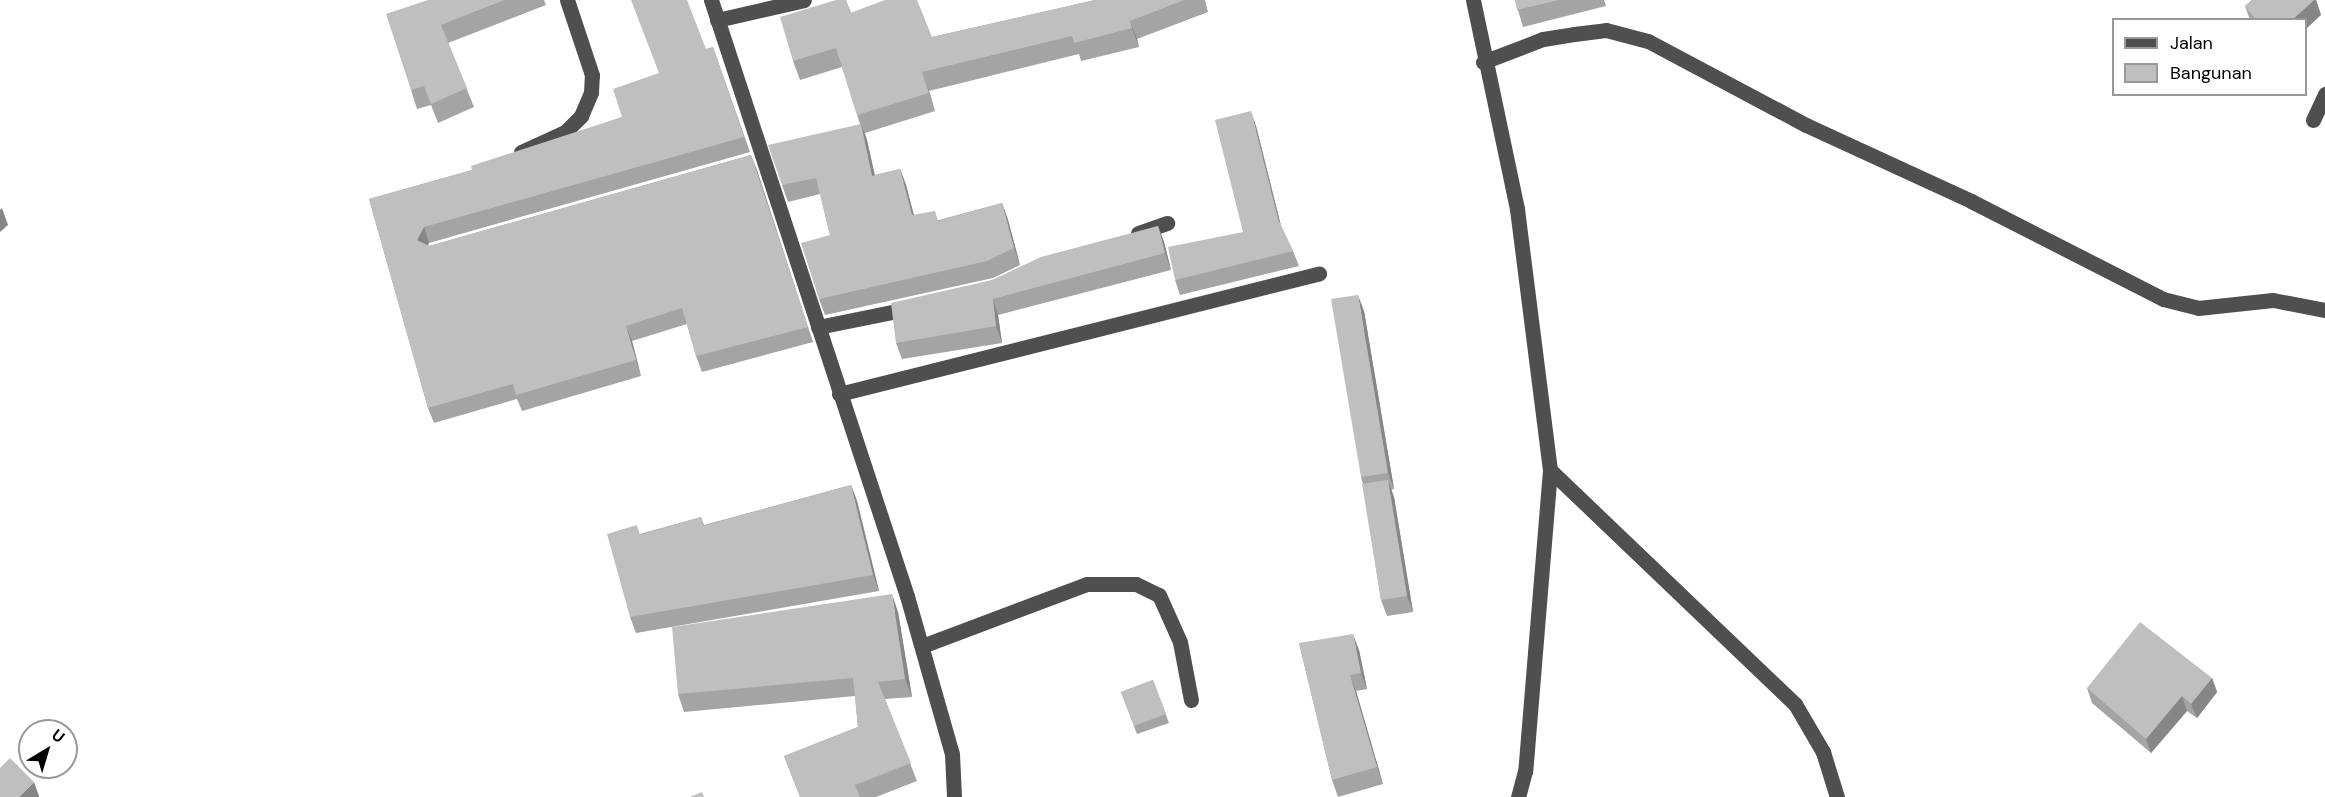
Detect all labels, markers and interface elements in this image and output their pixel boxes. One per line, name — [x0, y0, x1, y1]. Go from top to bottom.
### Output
legend — [2112, 18, 2307, 96]
text: Jalan — [2170, 31, 2213, 55]
text: Bangunan — [2170, 61, 2252, 85]
north arrow — [18, 719, 78, 779]
text: U — [47, 724, 69, 748]

